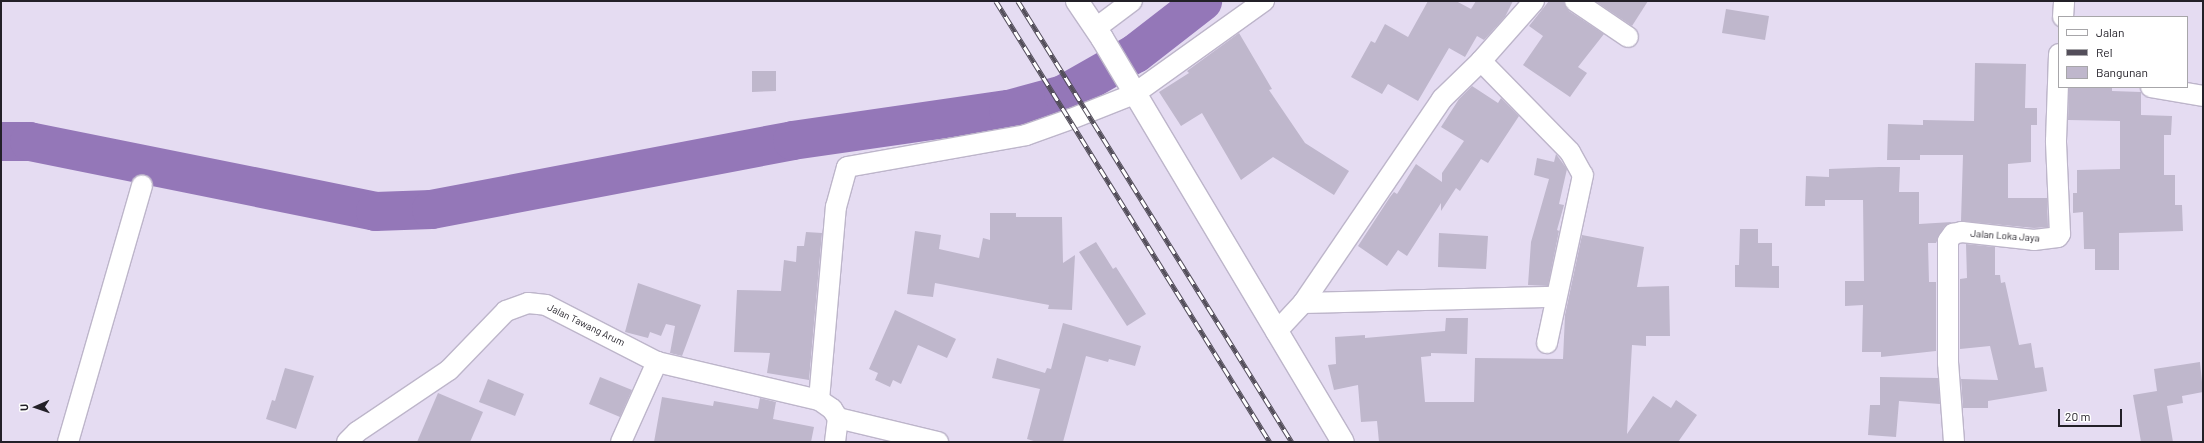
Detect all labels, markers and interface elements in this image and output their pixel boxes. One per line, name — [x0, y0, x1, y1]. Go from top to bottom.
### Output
legend — [2058, 16, 2188, 88]
text: Jalan — [2096, 25, 2124, 39]
text: Rel — [2096, 45, 2112, 59]
text: Bangunan — [2096, 65, 2148, 79]
street label: Jalan Loka Jaya — [1970, 228, 2040, 244]
street label: Jalan Tawang Arum — [545, 301, 627, 349]
north arrow — [16, 387, 56, 427]
scale bar — [2060, 401, 2124, 427]
text: U — [17, 404, 30, 411]
text: 20 m — [2065, 409, 2091, 423]

